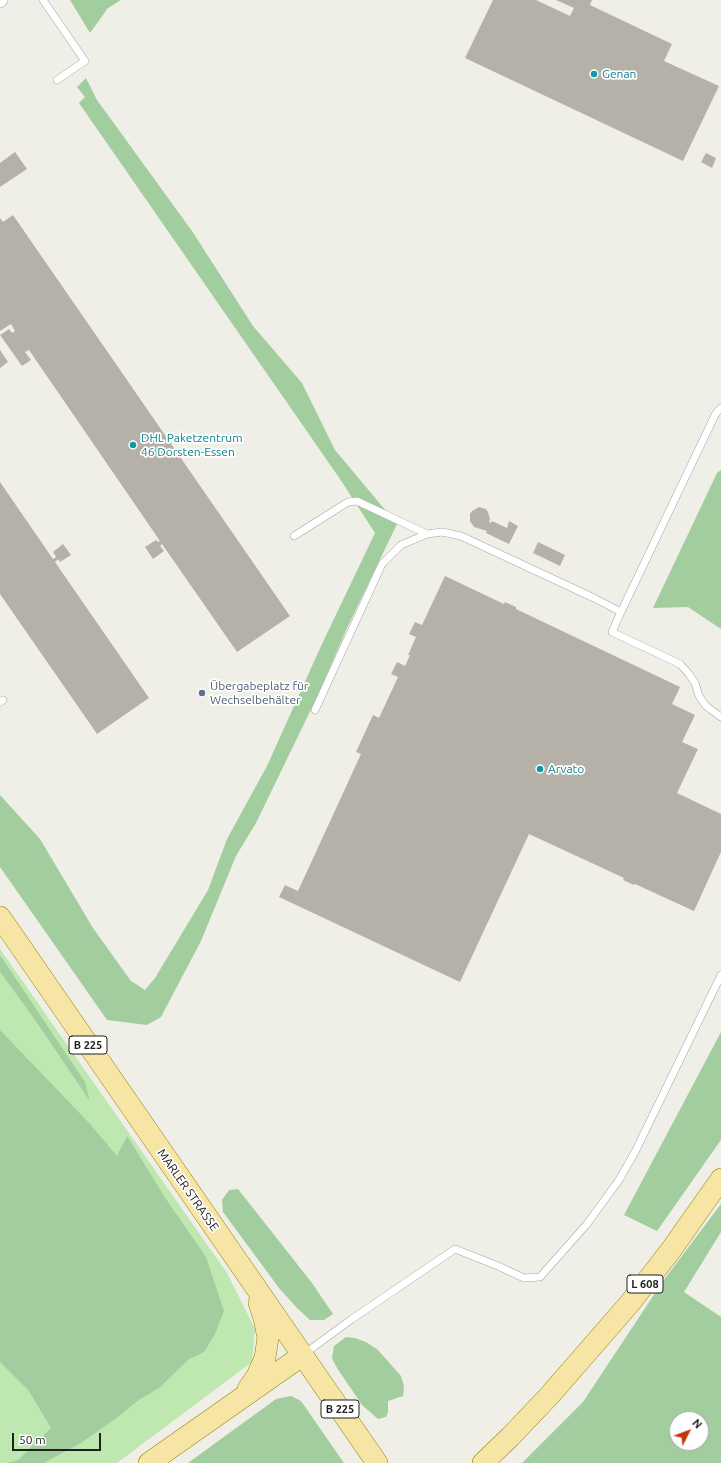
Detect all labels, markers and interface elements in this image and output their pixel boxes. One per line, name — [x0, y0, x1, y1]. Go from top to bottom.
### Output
place label: Genan — [602, 67, 636, 81]
marker: Genan — [589, 69, 599, 79]
place label: DHL Paketzentrum 46 Dorsten-Essen — [141, 431, 242, 459]
marker: DHL Paketzentrum 46 Dorsten-Essen — [128, 440, 138, 450]
place label: Übergabeplatz für Wechselbehälter — [210, 679, 308, 707]
marker: Übergabeplatz für Wechselbehälter — [197, 688, 207, 698]
place label: Arvato — [548, 762, 584, 776]
marker: Arvato — [535, 764, 545, 774]
road number: B 225 — [69, 1036, 107, 1054]
street label: MARLER STRASSE — [154, 1146, 222, 1234]
road number: L 608 — [627, 1275, 663, 1293]
road number: B 225 — [321, 1400, 359, 1418]
north arrow — [669, 1411, 709, 1451]
text: N — [690, 1417, 704, 1431]
scale bar — [14, 1425, 103, 1451]
text: 50 m — [19, 1433, 46, 1446]

